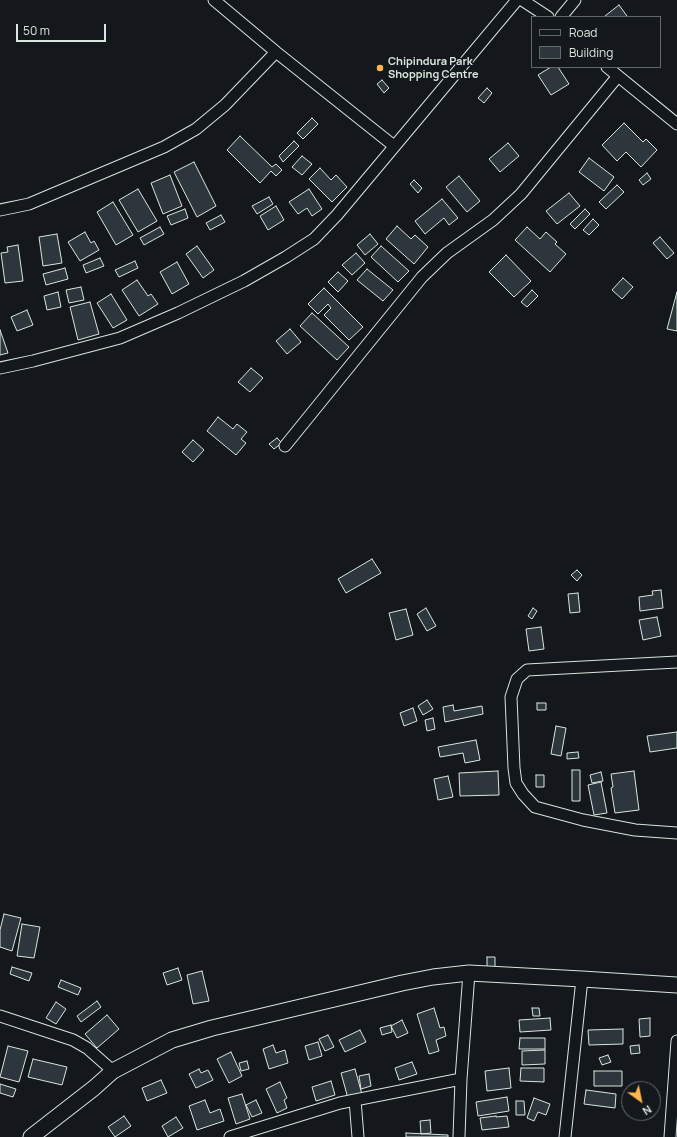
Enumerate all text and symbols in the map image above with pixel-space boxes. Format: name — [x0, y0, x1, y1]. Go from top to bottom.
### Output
scale bar — [18, 16, 108, 42]
legend — [531, 16, 661, 68]
text: 50 m — [23, 22, 50, 39]
text: Road — [569, 24, 597, 41]
text: Building — [569, 44, 613, 61]
place label: Chipindura Park Shopping Centre — [388, 55, 479, 81]
marker: Chipindura Park Shopping Centre — [375, 63, 385, 73]
north arrow — [621, 1081, 661, 1121]
text: N — [640, 1102, 655, 1119]

